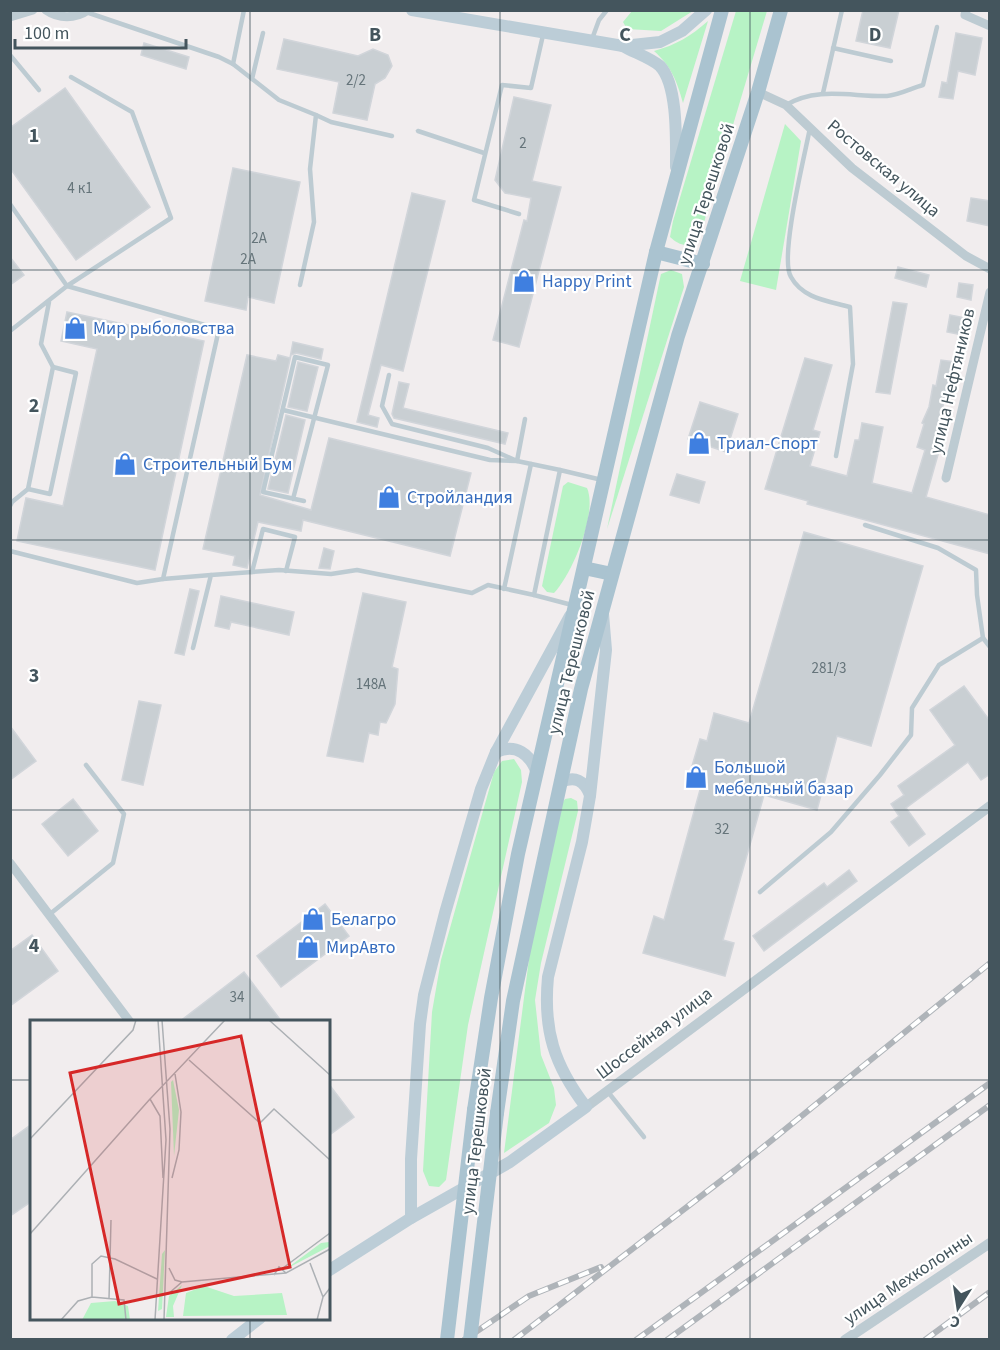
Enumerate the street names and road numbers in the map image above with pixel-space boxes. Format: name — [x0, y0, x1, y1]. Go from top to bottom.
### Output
street label: Ростовская улица — [822, 114, 946, 223]
street label: улица Терешковой — [672, 120, 741, 268]
street label: улица Нефтяников — [924, 306, 981, 457]
street label: улица Терешковой — [541, 587, 602, 737]
street label: Шоссейная улица — [591, 981, 718, 1085]
street label: улица Терешковой — [455, 1066, 498, 1216]
street label: улица Мехколонны — [839, 1226, 978, 1331]

